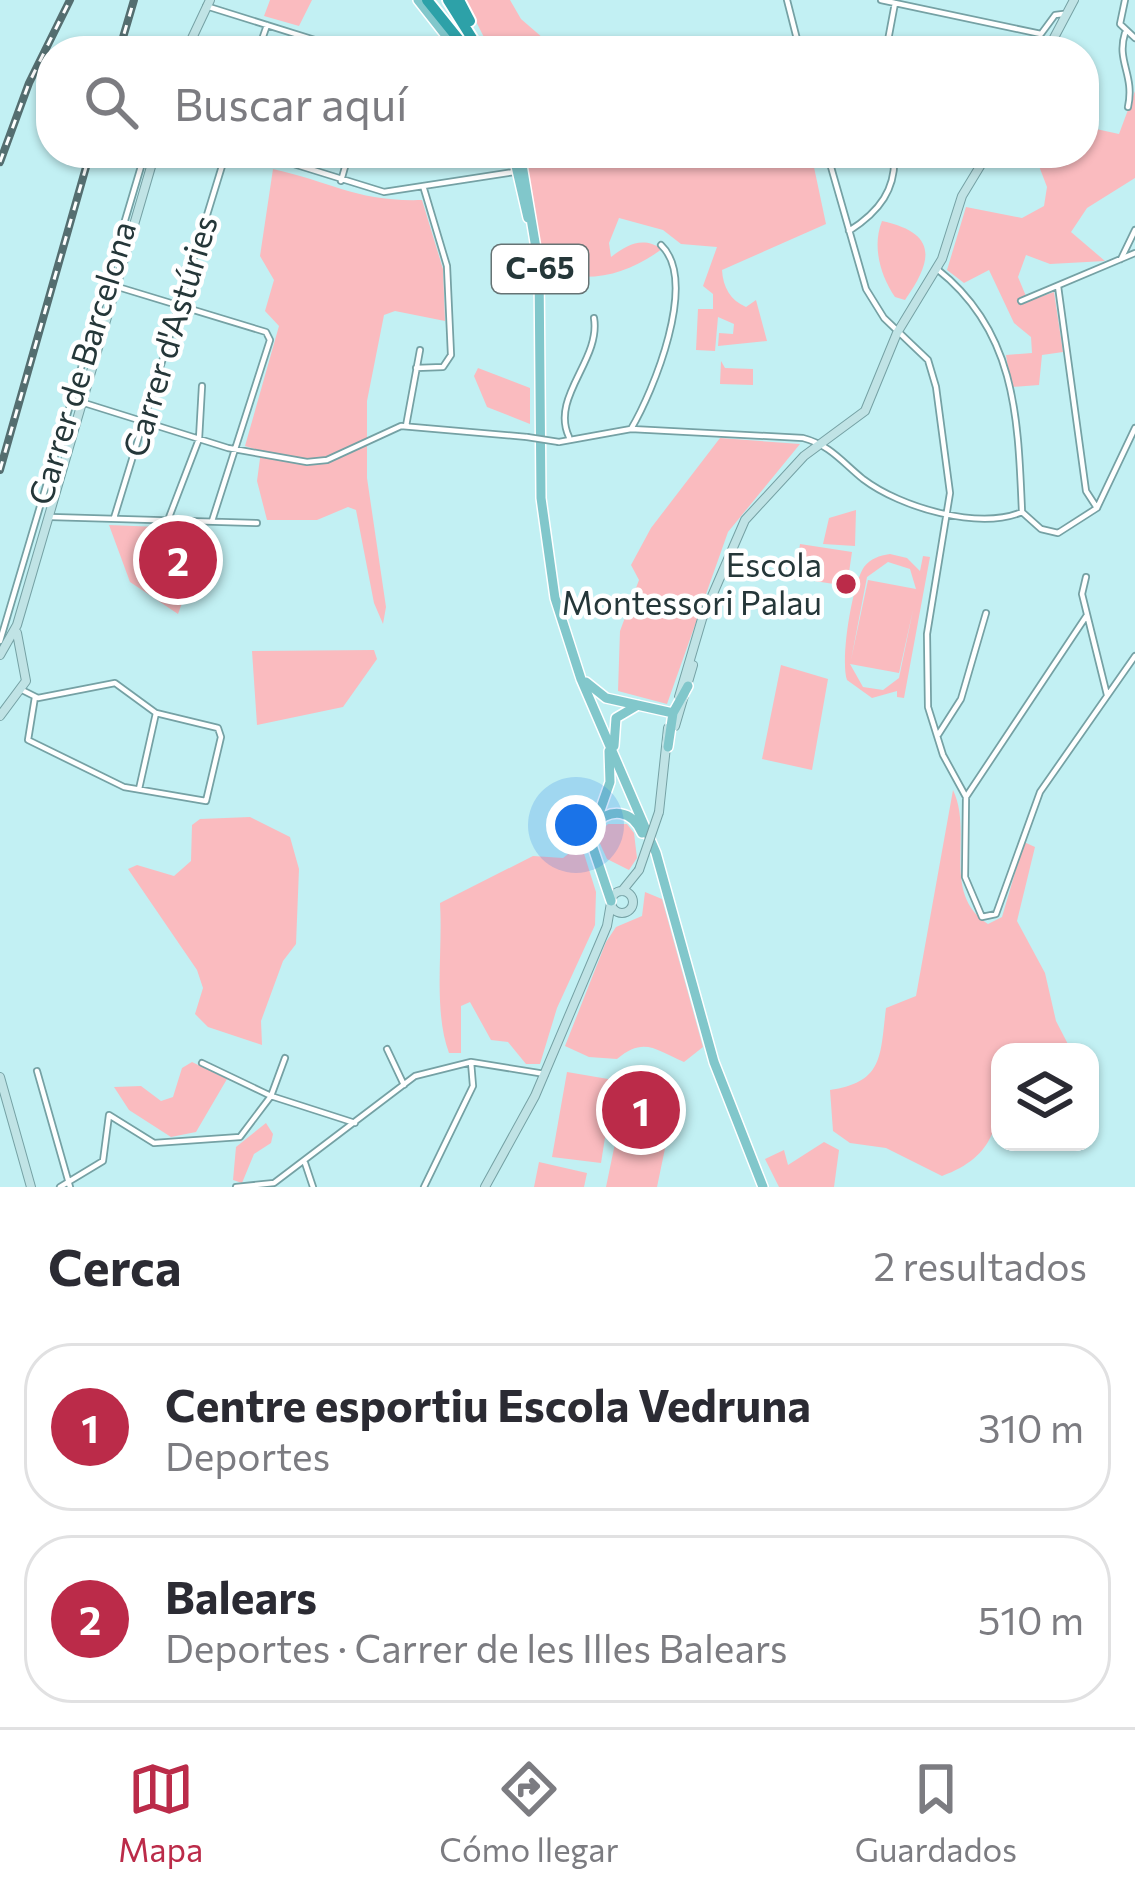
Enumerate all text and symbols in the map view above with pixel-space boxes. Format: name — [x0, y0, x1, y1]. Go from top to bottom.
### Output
search box — [36, 36, 1099, 168]
icon: search — [78, 69, 144, 135]
text: Buscar aquí — [174, 75, 408, 130]
street label: Carrer d'Astúries — [112, 210, 225, 461]
street label: Carrer de Barcelona — [18, 216, 143, 509]
road number: C-65 — [492, 245, 588, 293]
pin: 2 — [139, 515, 217, 605]
place label: Escola Montessori Palau — [561, 543, 822, 622]
marker: Escola Montessori Palau — [833, 571, 859, 597]
your location — [546, 795, 606, 855]
map controls — [991, 1043, 1099, 1151]
button: layers — [991, 1043, 1099, 1151]
pin: 1 — [602, 1065, 680, 1155]
text: Cerca — [48, 1234, 182, 1297]
text: 2 resultados — [873, 1241, 1087, 1289]
text: Centre esportiu Escola Vedruna — [165, 1376, 811, 1431]
text: 1 — [81, 1403, 99, 1451]
text: 310 m — [978, 1403, 1084, 1451]
text: Deportes — [165, 1431, 330, 1479]
text: Balears — [165, 1568, 317, 1623]
text: 2 — [79, 1595, 101, 1643]
text: 510 m — [978, 1595, 1084, 1643]
text: Deportes · Carrer de les Illes Balears — [165, 1623, 788, 1671]
tab: Mapa — [118, 1756, 203, 1869]
tab: Cómo llegar — [439, 1756, 619, 1869]
tab: Guardados — [855, 1756, 1017, 1869]

